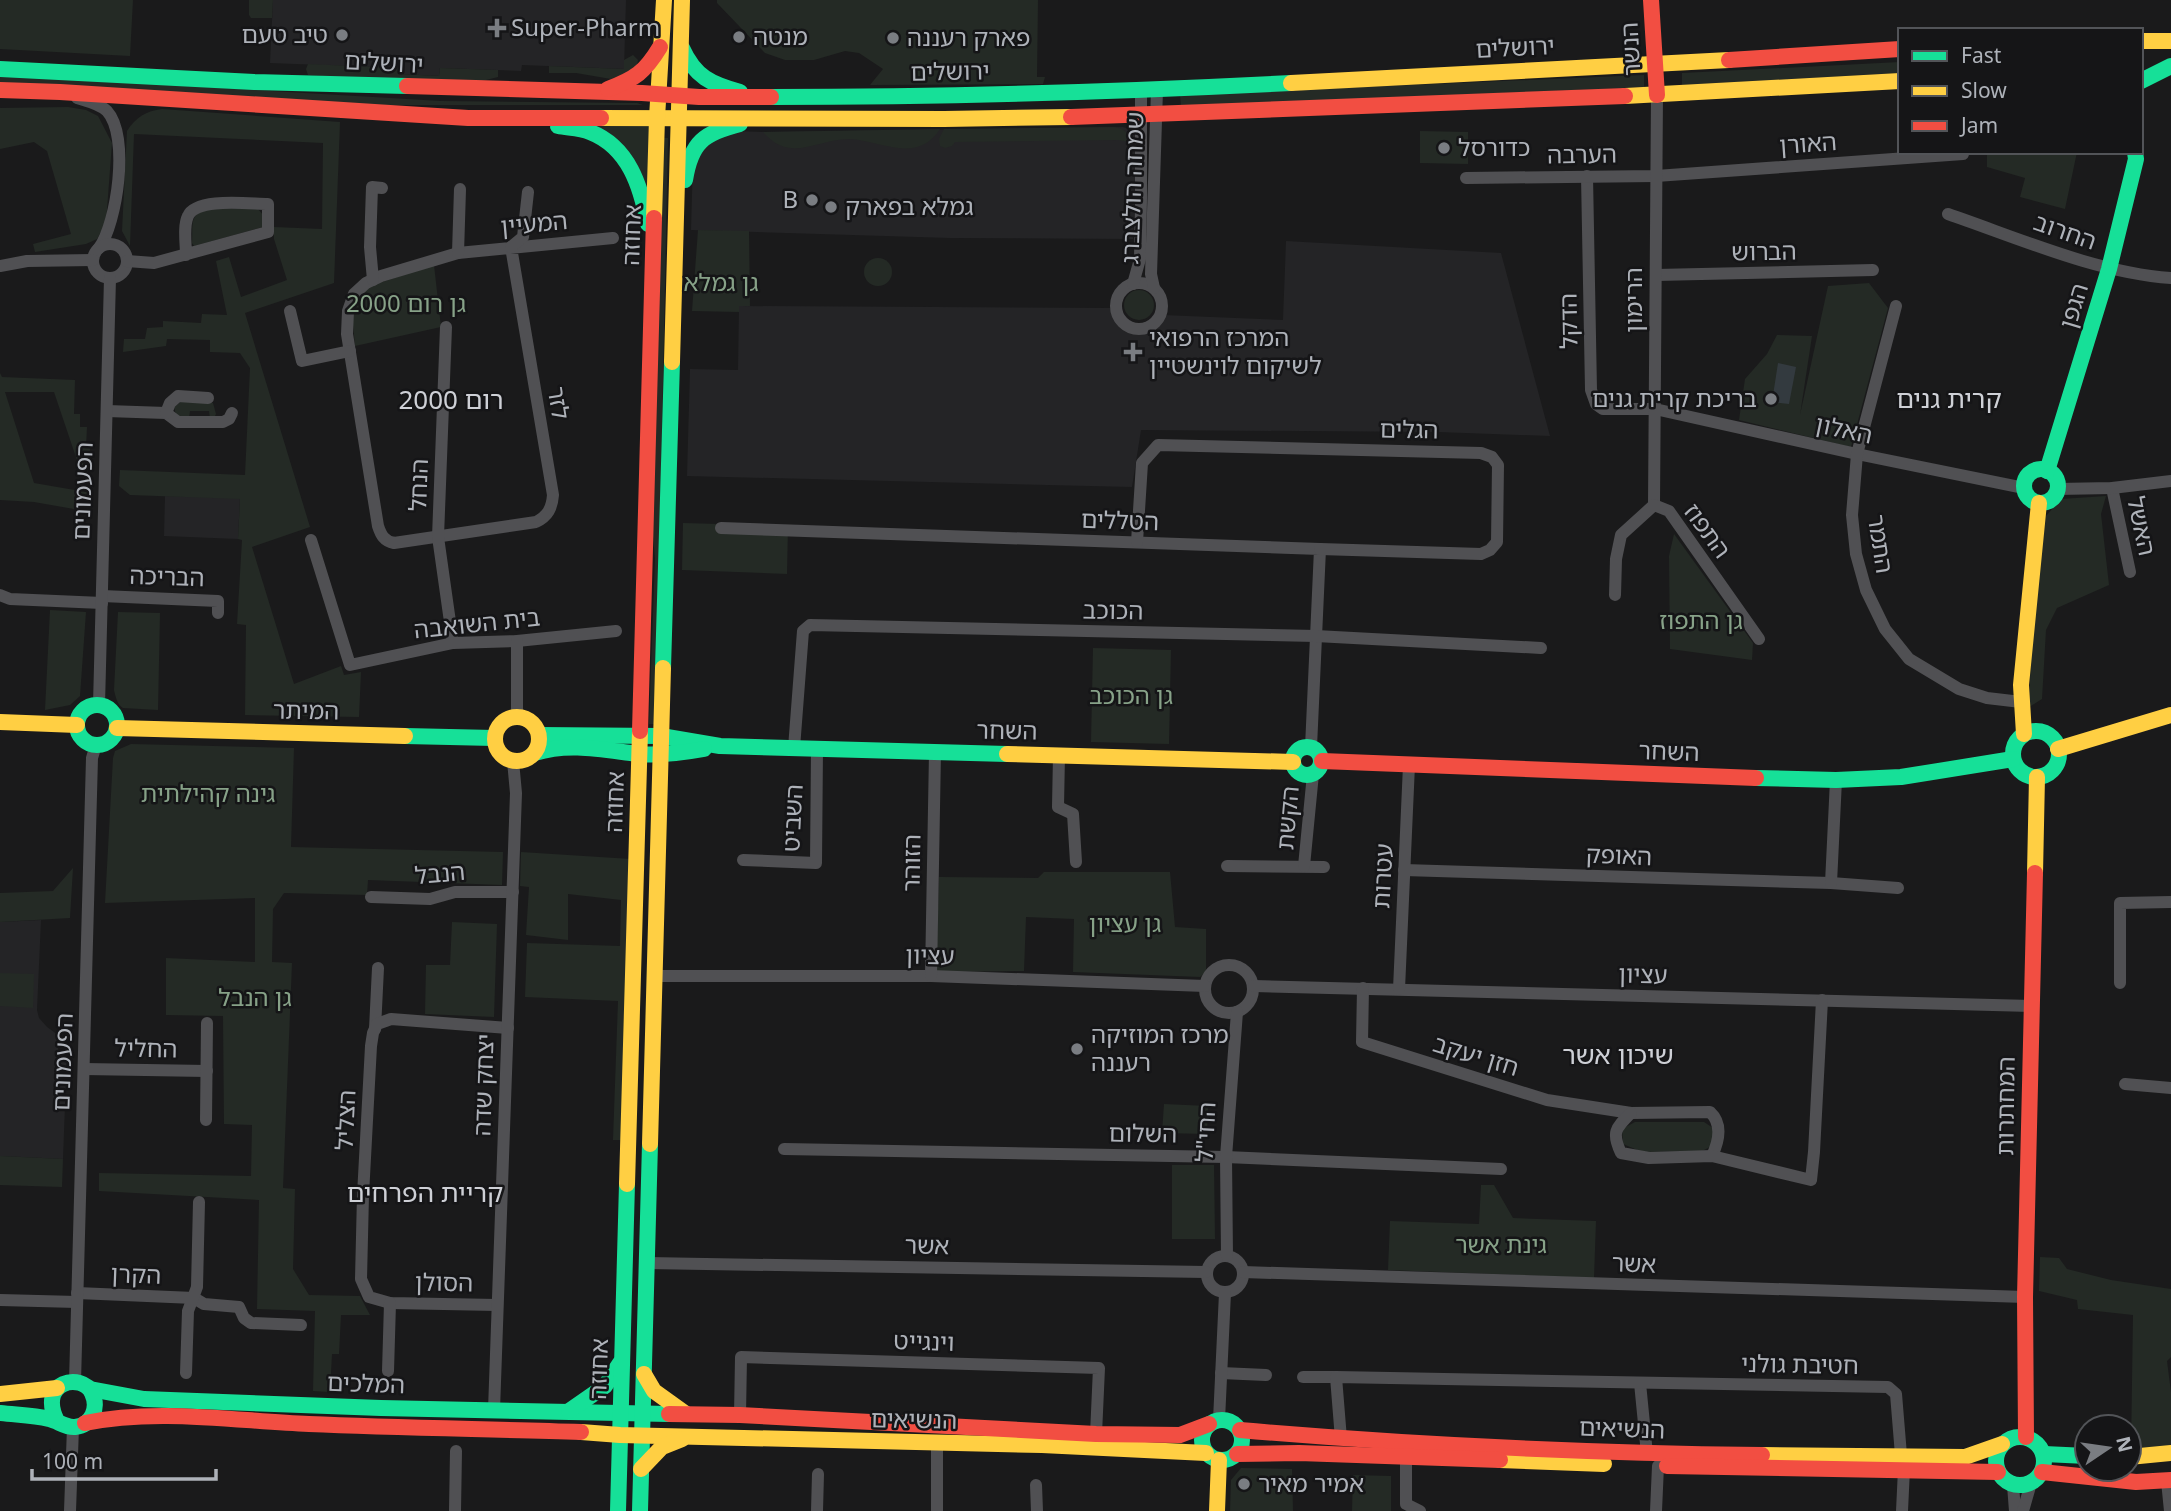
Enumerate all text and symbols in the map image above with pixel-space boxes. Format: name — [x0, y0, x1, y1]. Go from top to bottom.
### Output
place label: Super-Pharm — [511, 10, 660, 43]
place label: טיב טעם — [241, 17, 328, 50]
place label: מנטה — [753, 19, 808, 52]
marker: Super-Pharm — [489, 20, 505, 36]
place label: פארק רעננה — [907, 20, 1030, 53]
street label: הנשר — [1612, 21, 1647, 77]
marker: טיב טעם — [334, 27, 350, 43]
street label: ירושלים — [1475, 28, 1555, 65]
legend — [1898, 28, 2143, 154]
marker: מנטה — [731, 29, 747, 45]
marker: פארק רעננה — [885, 30, 901, 46]
text: Fast — [1961, 41, 2002, 69]
street label: ירושלים — [344, 43, 424, 80]
street label: ירושלים — [910, 53, 990, 88]
text: Slow — [1961, 76, 2007, 104]
street label: שמחה הולצברג — [1112, 111, 1151, 265]
text: Jam — [1959, 111, 1998, 139]
street label: האורן — [1778, 124, 1838, 161]
place label: כדורסל — [1458, 130, 1530, 163]
street label: הערבה — [1547, 136, 1617, 171]
marker: כדורסל — [1436, 140, 1452, 156]
place label: B — [782, 182, 798, 215]
place label: גמלא בפארק — [845, 189, 973, 222]
marker: B — [804, 192, 820, 208]
marker: גמלא בפארק — [823, 199, 839, 215]
street label: המעיין — [499, 203, 569, 242]
street label: אחוזה — [613, 204, 648, 266]
street label: החרוב — [2030, 205, 2101, 257]
street label: הברוש — [1731, 233, 1797, 268]
park label: גן גמלא — [683, 265, 759, 298]
street label: הרימון — [1616, 267, 1649, 333]
street label: הגפן — [2050, 279, 2095, 332]
park label: גן רום 2000 — [346, 286, 466, 319]
street label: הדקל — [1551, 293, 1584, 349]
place label: המרכז הרפואי לשיקום לוינשטיין — [1149, 320, 1322, 381]
marker: המרכז הרפואי לשיקום לוינשטיין — [1123, 342, 1143, 362]
district label: קרית גנים — [1896, 380, 2002, 416]
district label: רום 2000 — [398, 381, 504, 417]
place label: בריכת קרית גנים — [1592, 381, 1757, 414]
street label: לזר — [541, 384, 578, 422]
marker: בריכת קרית גנים — [1763, 391, 1779, 407]
street label: האלון — [1813, 406, 1876, 451]
street label: הגלים — [1379, 411, 1439, 446]
street label: הפעמונים — [63, 441, 100, 541]
street label: הנחל — [400, 458, 435, 512]
street label: האשל — [2120, 493, 2165, 558]
street label: התפוז — [1677, 496, 1739, 564]
street label: הטללים — [1080, 502, 1160, 537]
street label: התמר — [1861, 512, 1902, 576]
street label: הבריכה — [129, 558, 205, 593]
street label: הכוכב — [1082, 592, 1144, 627]
street label: בית השואבה — [412, 599, 542, 646]
park label: גן התפוז — [1659, 603, 1743, 636]
park label: גן הכוכב — [1089, 678, 1173, 711]
street label: המיתר — [273, 692, 340, 727]
street label: השחר — [976, 712, 1038, 747]
street label: השחר — [1638, 733, 1700, 768]
street label: אחוזה — [596, 771, 631, 833]
park label: גינה קהילתית — [141, 776, 275, 809]
street label: השביט — [773, 783, 810, 853]
street label: הקשת — [1267, 785, 1306, 851]
street label: הזוהר — [893, 834, 928, 892]
street label: האופק — [1585, 837, 1653, 872]
street label: עטרות — [1363, 843, 1400, 909]
street label: הנבל — [413, 854, 466, 891]
park label: גן עציון — [1089, 906, 1161, 939]
street label: עציון — [905, 938, 955, 971]
street label: עציון — [1618, 957, 1668, 990]
park label: גן הנבל — [218, 980, 292, 1013]
street label: הפעמונים — [43, 1012, 80, 1112]
place label: מרכז המוזיקה רעננה — [1091, 1017, 1229, 1078]
street label: חזן יעקב — [1430, 1026, 1523, 1083]
street label: החליל — [114, 1030, 178, 1065]
street label: יצחק שדה — [464, 1033, 501, 1137]
district label: שיכון אשר — [1562, 1036, 1674, 1072]
marker: מרכז המוזיקה רעננה — [1069, 1041, 1085, 1057]
street label: המחתרות — [1987, 1056, 2022, 1156]
street label: הצליל — [326, 1089, 363, 1151]
street label: החי"ל — [1186, 1101, 1223, 1163]
street label: השלום — [1108, 1115, 1178, 1150]
district label: קריית הפרחים — [347, 1174, 503, 1210]
park label: גינת אשר — [1455, 1227, 1547, 1260]
street label: אשר — [904, 1228, 950, 1261]
street label: אשר — [1611, 1245, 1657, 1280]
street label: הקרן — [110, 1256, 162, 1291]
street label: הסולן — [415, 1264, 473, 1299]
street label: וינגייט — [893, 1323, 955, 1358]
street label: אחוזה — [580, 1338, 615, 1400]
street label: חטיבת גולני — [1741, 1346, 1859, 1381]
street label: המלכים — [327, 1365, 406, 1400]
street label: הנשיאים — [871, 1401, 957, 1436]
street label: הנשיאים — [1578, 1410, 1666, 1445]
north arrow — [2073, 1413, 2143, 1483]
text: N — [2110, 1434, 2139, 1455]
scale bar — [32, 1438, 215, 1482]
text: 100 m — [42, 1447, 103, 1475]
place label: אמיר מאיר — [1258, 1466, 1364, 1499]
marker: אמיר מאיר — [1236, 1476, 1252, 1492]

